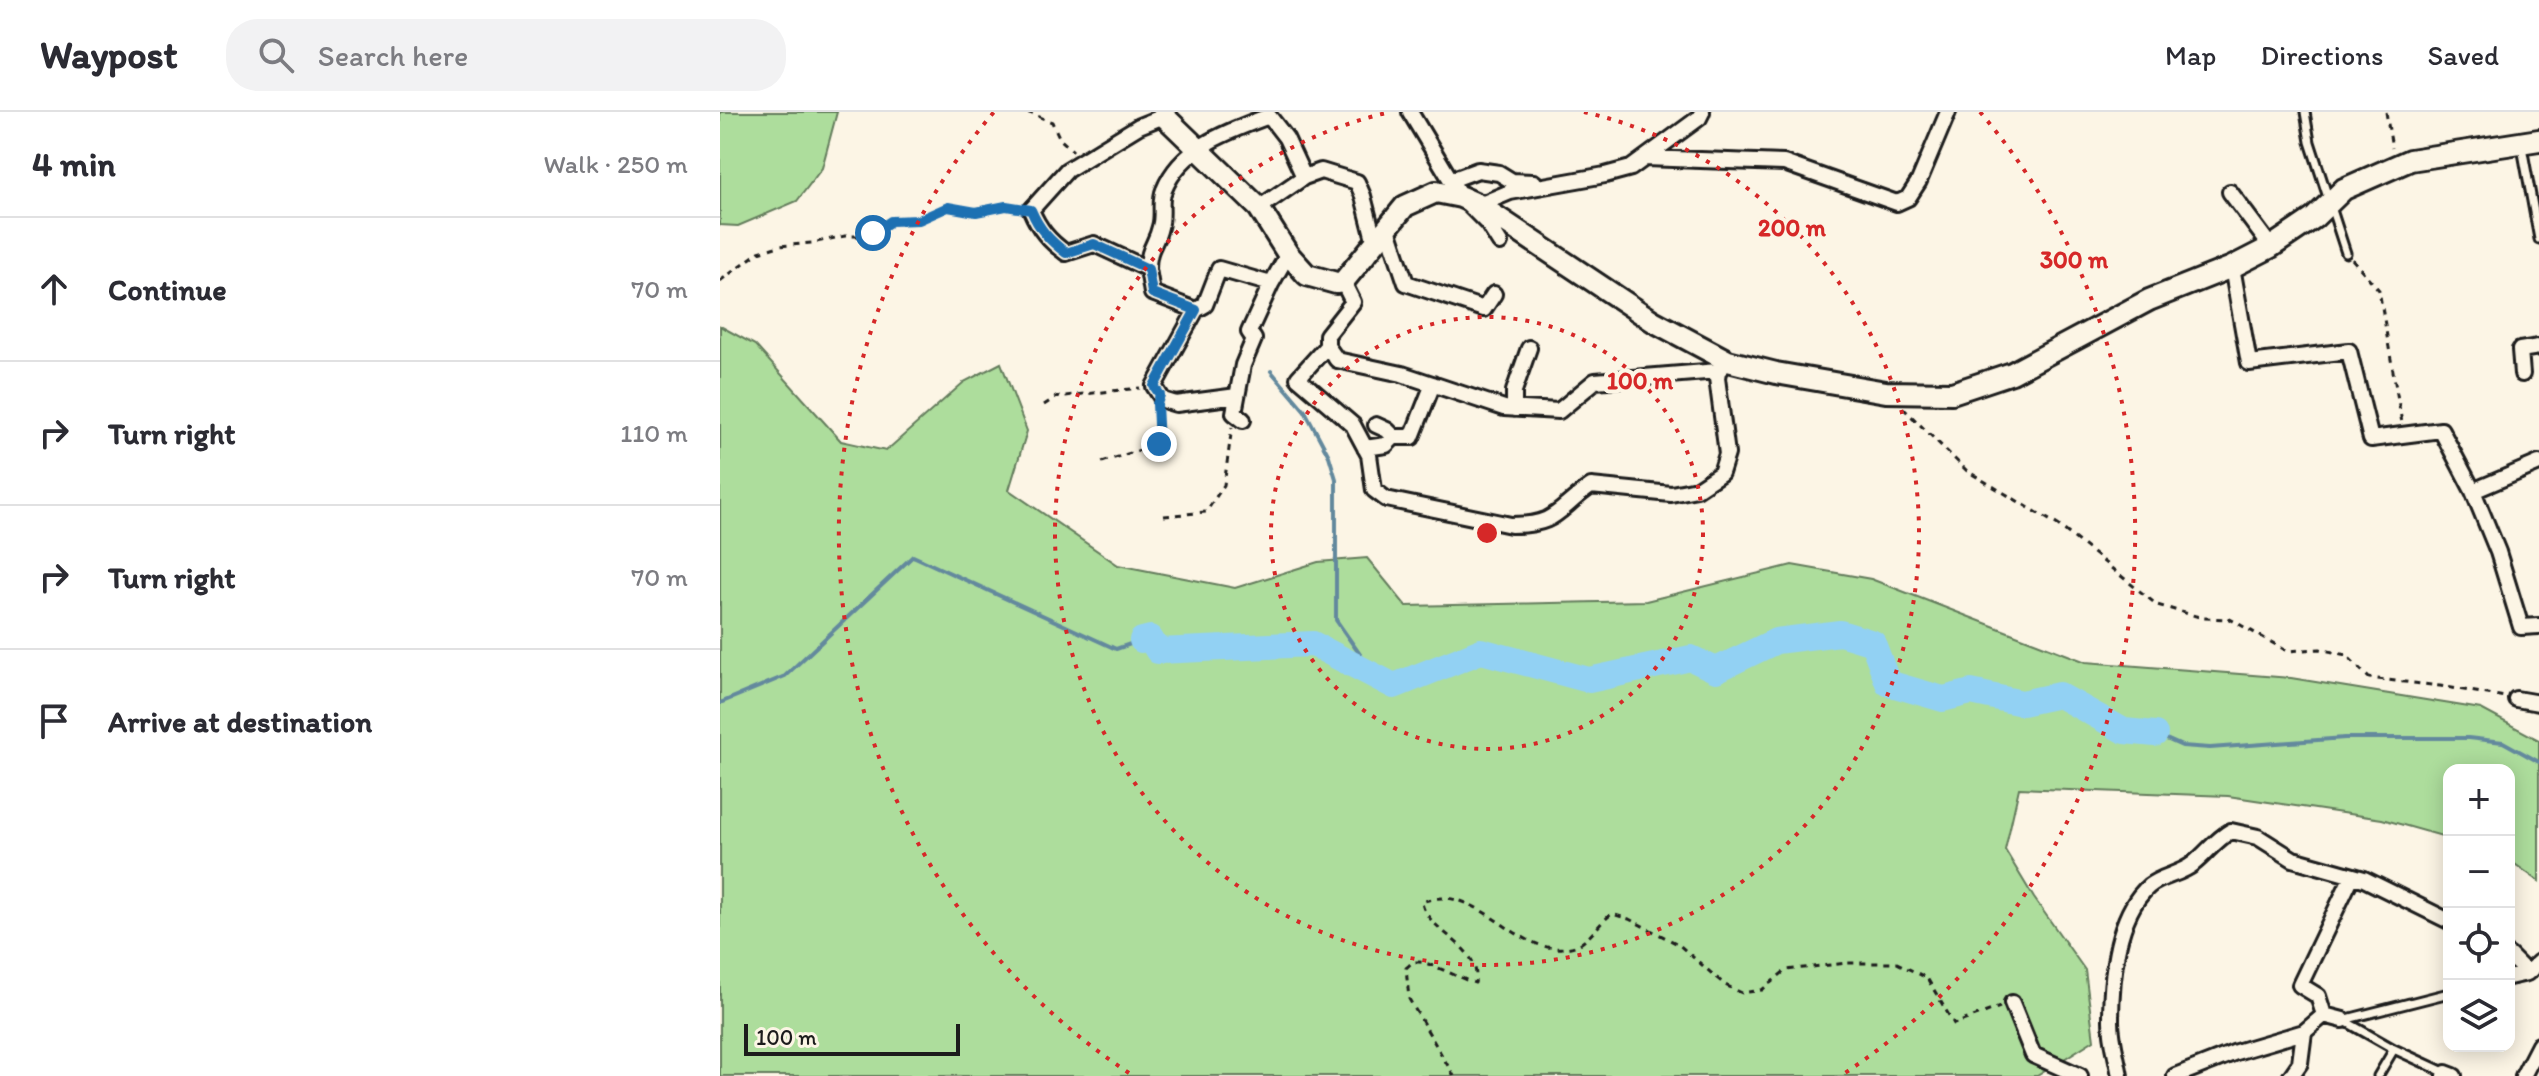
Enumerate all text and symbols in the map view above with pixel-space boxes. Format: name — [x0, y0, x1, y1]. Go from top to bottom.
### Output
search box — [226, 19, 786, 91]
text: Waypost — [40, 32, 178, 78]
icon: search — [254, 33, 298, 77]
text: Search here — [318, 37, 468, 74]
text: Map — [2165, 38, 2216, 72]
text: Directions — [2260, 38, 2384, 72]
text: Saved — [2428, 38, 2499, 72]
text: 4 min — [32, 144, 116, 185]
text: Walk · 250 m — [544, 148, 688, 180]
text: 200 m — [1758, 213, 1827, 242]
route start — [855, 215, 891, 251]
text: 300 m — [2040, 245, 2109, 274]
icon: ahead — [32, 267, 76, 311]
text: Continue — [108, 271, 227, 308]
text: 70 m — [631, 273, 688, 305]
text: 100 m — [1607, 366, 1674, 395]
icon: right — [32, 411, 76, 455]
text: Turn right — [108, 415, 236, 452]
text: 110 m — [620, 417, 688, 449]
route end — [1141, 426, 1177, 462]
centre of rings — [1473, 519, 1501, 547]
icon: right — [32, 555, 76, 599]
text: Turn right — [108, 559, 236, 596]
text: 70 m — [631, 561, 688, 593]
icon: arrive — [32, 699, 76, 743]
text: Arrive at destination — [108, 703, 372, 740]
map controls — [2443, 764, 2515, 1052]
button: + — [2443, 764, 2515, 836]
button: − — [2443, 836, 2515, 908]
button: locate — [2443, 908, 2515, 980]
button: layers — [2443, 980, 2515, 1052]
scale bar — [744, 1020, 960, 1056]
text: 100 m — [756, 1024, 817, 1051]

